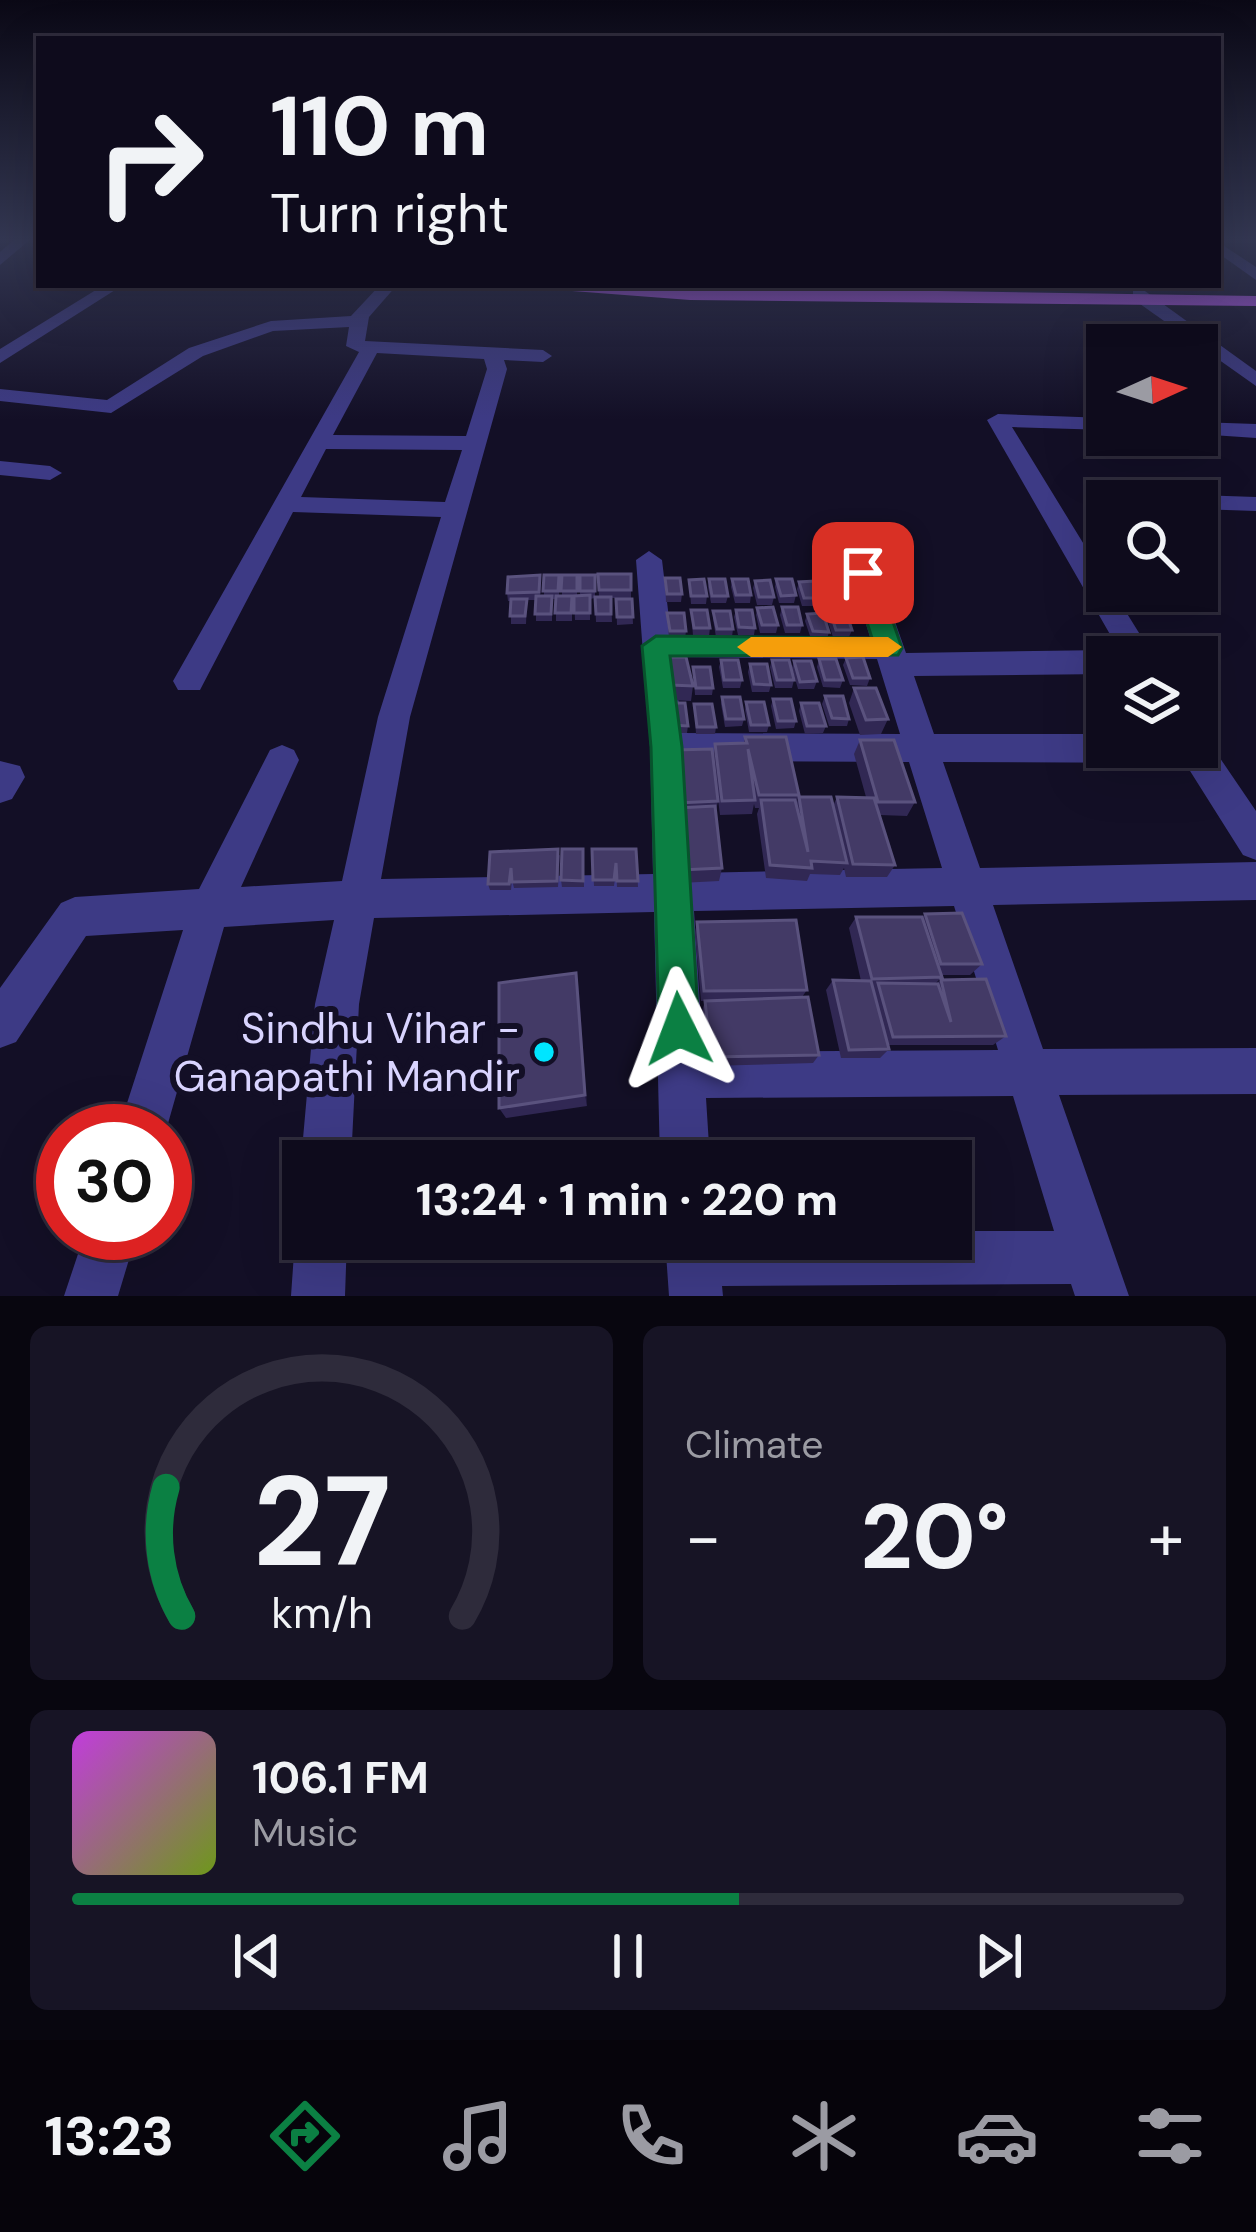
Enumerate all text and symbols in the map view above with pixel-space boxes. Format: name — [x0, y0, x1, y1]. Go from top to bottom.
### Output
text: 110 m — [270, 72, 489, 181]
icon: right — [72, 84, 228, 240]
text: Turn right — [270, 178, 509, 249]
north arrow — [1086, 324, 1218, 456]
map controls — [1086, 324, 1218, 768]
button: search — [1086, 480, 1218, 612]
pin — [812, 522, 914, 624]
icon: arrive — [830, 540, 896, 606]
button: layers — [1086, 636, 1218, 768]
position arrow — [616, 966, 742, 1092]
place label: Sindhu Vihar - Ganapathi Mandir — [174, 1001, 520, 1104]
marker: Sindhu Vihar - Ganapathi Mandir — [531, 1039, 557, 1065]
speed limit sign: 30 — [36, 1104, 192, 1260]
text: 13:24 · 1 min · 220 m — [416, 1170, 838, 1229]
text: Climate — [685, 1419, 823, 1470]
text: 27 — [252, 1441, 391, 1604]
text: 20° — [860, 1479, 1009, 1596]
text: − — [685, 1495, 721, 1580]
text: + — [1148, 1495, 1184, 1580]
text: km/h — [271, 1585, 372, 1641]
text: 106.1 FM — [252, 1748, 429, 1807]
text: Music — [252, 1807, 358, 1858]
icon: previous — [224, 1923, 290, 1989]
icon: pause — [595, 1923, 661, 1989]
icon: next — [966, 1923, 1032, 1989]
icon: directions — [263, 2094, 347, 2178]
icon: music — [436, 2094, 520, 2178]
icon: phone — [609, 2094, 693, 2178]
icon: climate — [782, 2094, 866, 2178]
icon: car — [955, 2094, 1039, 2178]
icon: filters — [1128, 2094, 1212, 2178]
text: 13:23 — [44, 2101, 174, 2172]

